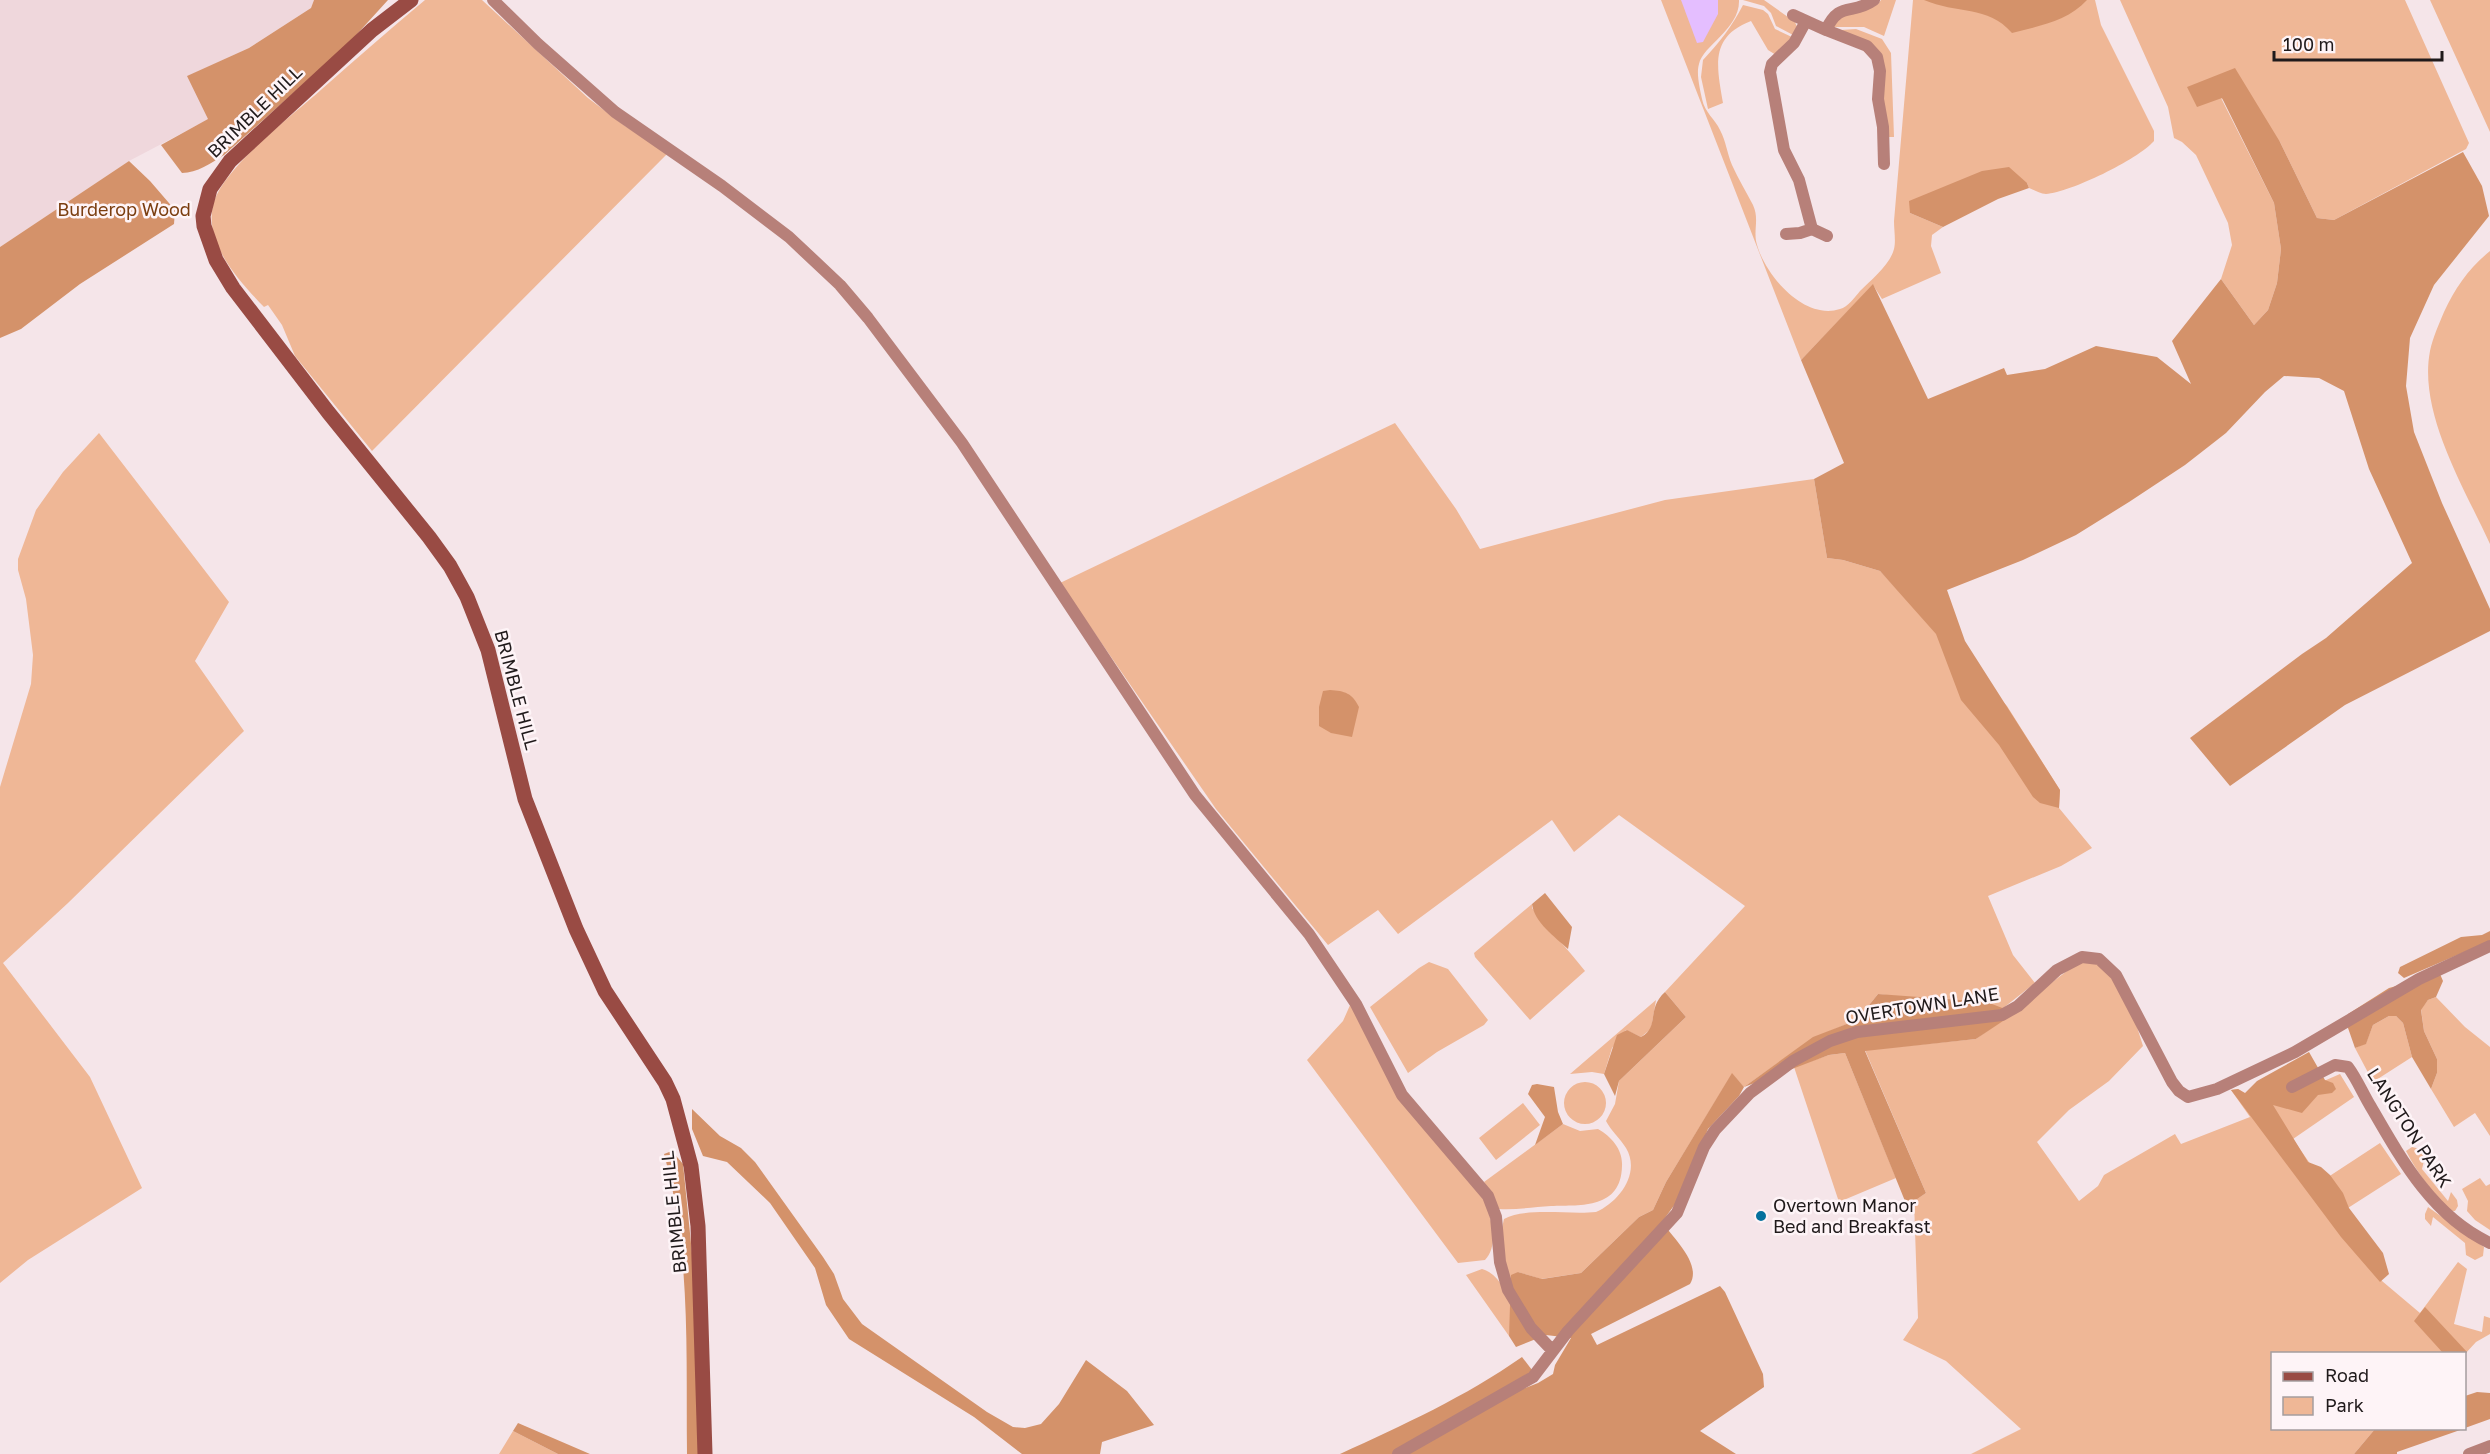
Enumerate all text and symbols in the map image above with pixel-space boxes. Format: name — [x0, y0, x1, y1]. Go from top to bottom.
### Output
scale bar — [2274, 24, 2442, 62]
text: 100 m — [2283, 33, 2334, 55]
street label: BRIMBLE HILL — [202, 61, 306, 162]
park label: Burderop Wood — [57, 198, 191, 220]
street label: BRIMBLE HILL — [490, 627, 544, 752]
street label: OVERTOWN LANE — [1844, 982, 2000, 1028]
street label: LANGTON PARK — [2363, 1063, 2457, 1191]
street label: BRIMBLE HILL — [656, 1150, 690, 1274]
place label: Overtown Manor Bed and Breakfast — [1773, 1194, 1931, 1237]
marker: Overtown Manor Bed and Breakfast — [1754, 1209, 1768, 1223]
legend — [2271, 1352, 2466, 1430]
text: Road — [2325, 1364, 2369, 1386]
text: Park — [2325, 1394, 2364, 1416]

